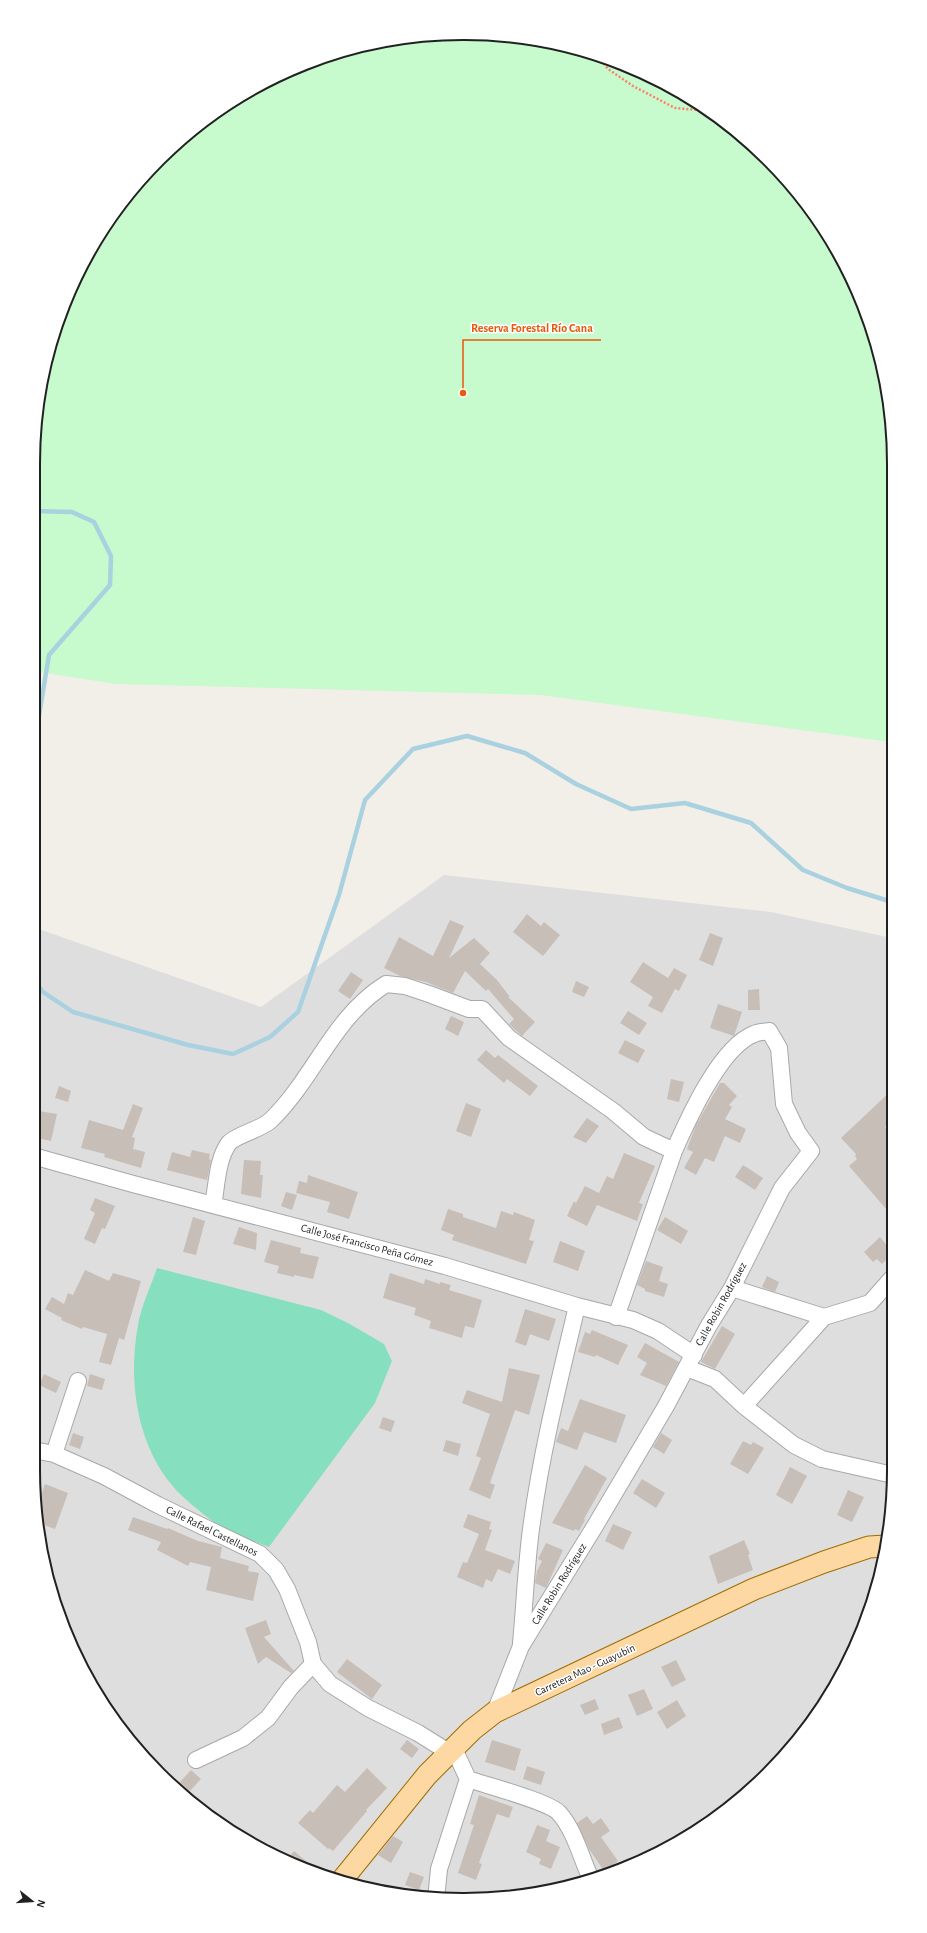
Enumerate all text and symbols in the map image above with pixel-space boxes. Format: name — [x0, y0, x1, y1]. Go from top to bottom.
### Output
callout: Reserva Forestal Río Cana — [463, 316, 601, 340]
text: Reserva Forestal Río Cana — [471, 322, 593, 334]
street label: Calle José Francisco Peña Gómez — [300, 1222, 435, 1268]
street label: Calle Robin Rodríguez — [693, 1260, 749, 1348]
street label: Calle Rafael Castellanos — [164, 1504, 260, 1558]
street label: Calle Robin Rodríguez — [530, 1541, 589, 1627]
street label: Carretera Mao - Guayubín — [533, 1642, 637, 1698]
north arrow — [12, 1881, 52, 1921]
text: N — [35, 1899, 47, 1909]

